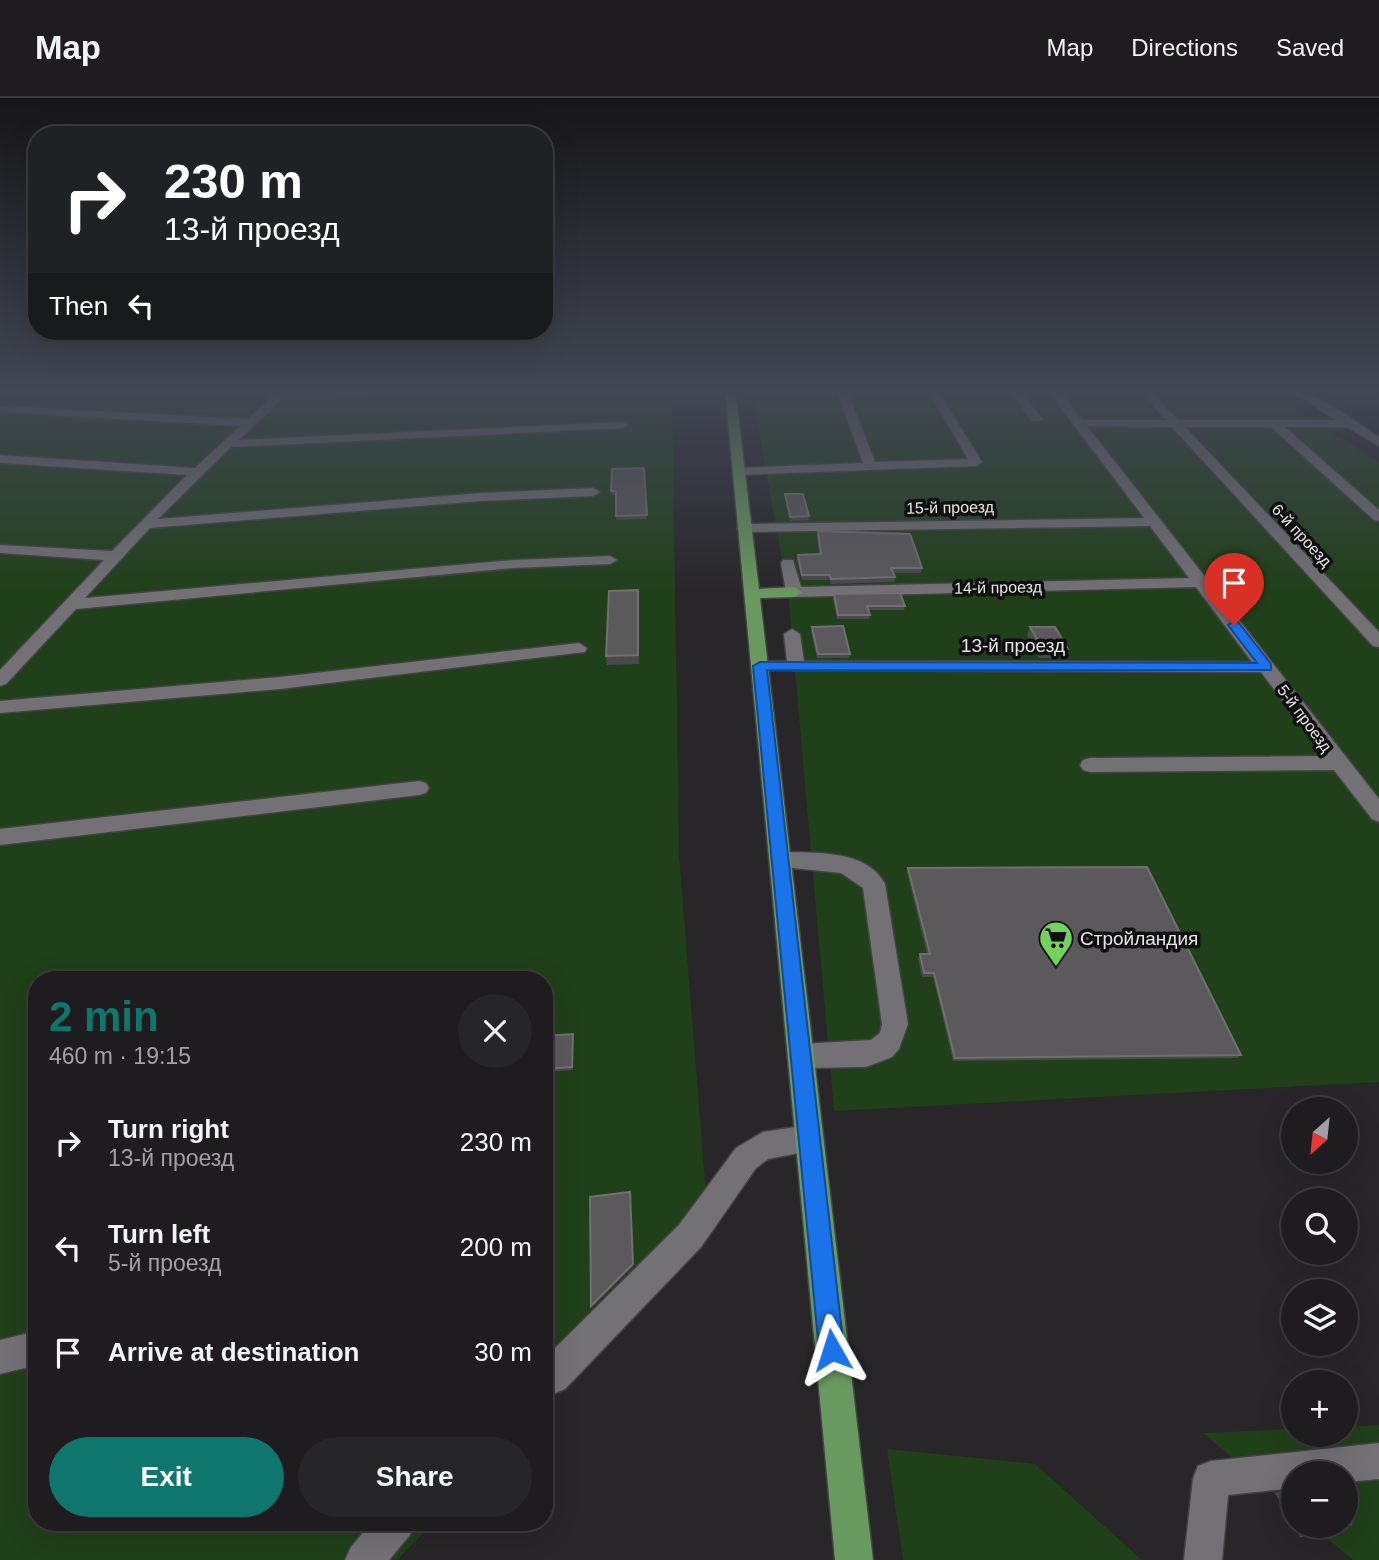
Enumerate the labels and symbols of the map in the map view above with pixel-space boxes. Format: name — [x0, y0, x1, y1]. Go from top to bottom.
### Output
street label: 15-й проезд — [906, 498, 995, 517]
street label: 6-й проезд — [1269, 501, 1335, 570]
pin — [1204, 553, 1264, 625]
street label: 14-й проезд — [954, 578, 1043, 597]
street label: 13-й проезд — [961, 635, 1065, 656]
street label: 5-й проезд — [1274, 682, 1336, 755]
supermarket icon: Стройландия — [1037, 919, 1075, 968]
place label: Стройландия — [1080, 928, 1198, 949]
north arrow — [1281, 1097, 1358, 1174]
position arrow — [795, 1313, 869, 1387]

